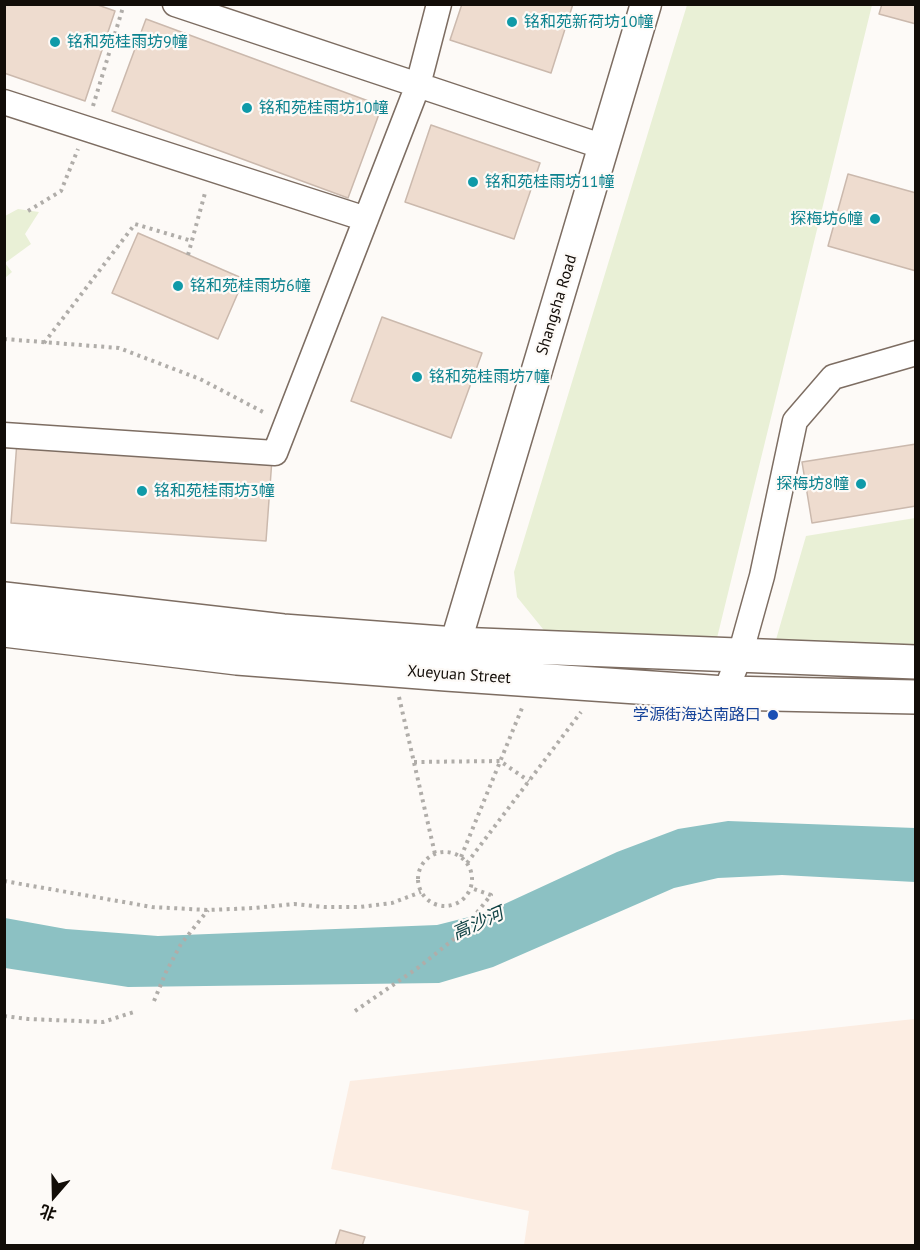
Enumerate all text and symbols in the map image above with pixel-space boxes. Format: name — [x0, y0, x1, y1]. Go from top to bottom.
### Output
place label: 铭和苑新荷坊10幢 — [524, 12, 653, 32]
marker: 铭和苑新荷坊10幢 — [505, 15, 519, 29]
place label: 铭和苑桂雨坊9幢 — [67, 32, 188, 52]
marker: 铭和苑桂雨坊9幢 — [48, 35, 62, 49]
place label: 铭和苑桂雨坊10幢 — [259, 98, 388, 118]
marker: 铭和苑桂雨坊10幢 — [240, 101, 254, 115]
place label: 铭和苑桂雨坊11幢 — [485, 172, 614, 192]
marker: 铭和苑桂雨坊11幢 — [466, 175, 480, 189]
place label: 探梅坊6幢 — [790, 209, 863, 229]
marker: 探梅坊6幢 — [868, 212, 882, 226]
street label: Shangsha Road — [533, 252, 581, 358]
place label: 铭和苑桂雨坊6幢 — [190, 276, 311, 296]
marker: 铭和苑桂雨坊6幢 — [171, 279, 185, 293]
place label: 铭和苑桂雨坊7幢 — [429, 367, 550, 387]
marker: 铭和苑桂雨坊7幢 — [410, 370, 424, 384]
place label: 探梅坊8幢 — [776, 474, 849, 494]
marker: 探梅坊8幢 — [854, 477, 868, 491]
place label: 铭和苑桂雨坊3幢 — [154, 481, 275, 501]
marker: 铭和苑桂雨坊3幢 — [135, 484, 149, 498]
street label: Xueyuan Street — [407, 662, 511, 688]
place label: 学源街海达南路口 — [633, 705, 761, 725]
marker: 学源街海达南路口 — [766, 708, 780, 722]
water label: 高沙河 — [449, 903, 507, 945]
north arrow — [24, 1166, 84, 1226]
text: 北 — [37, 1201, 59, 1225]

